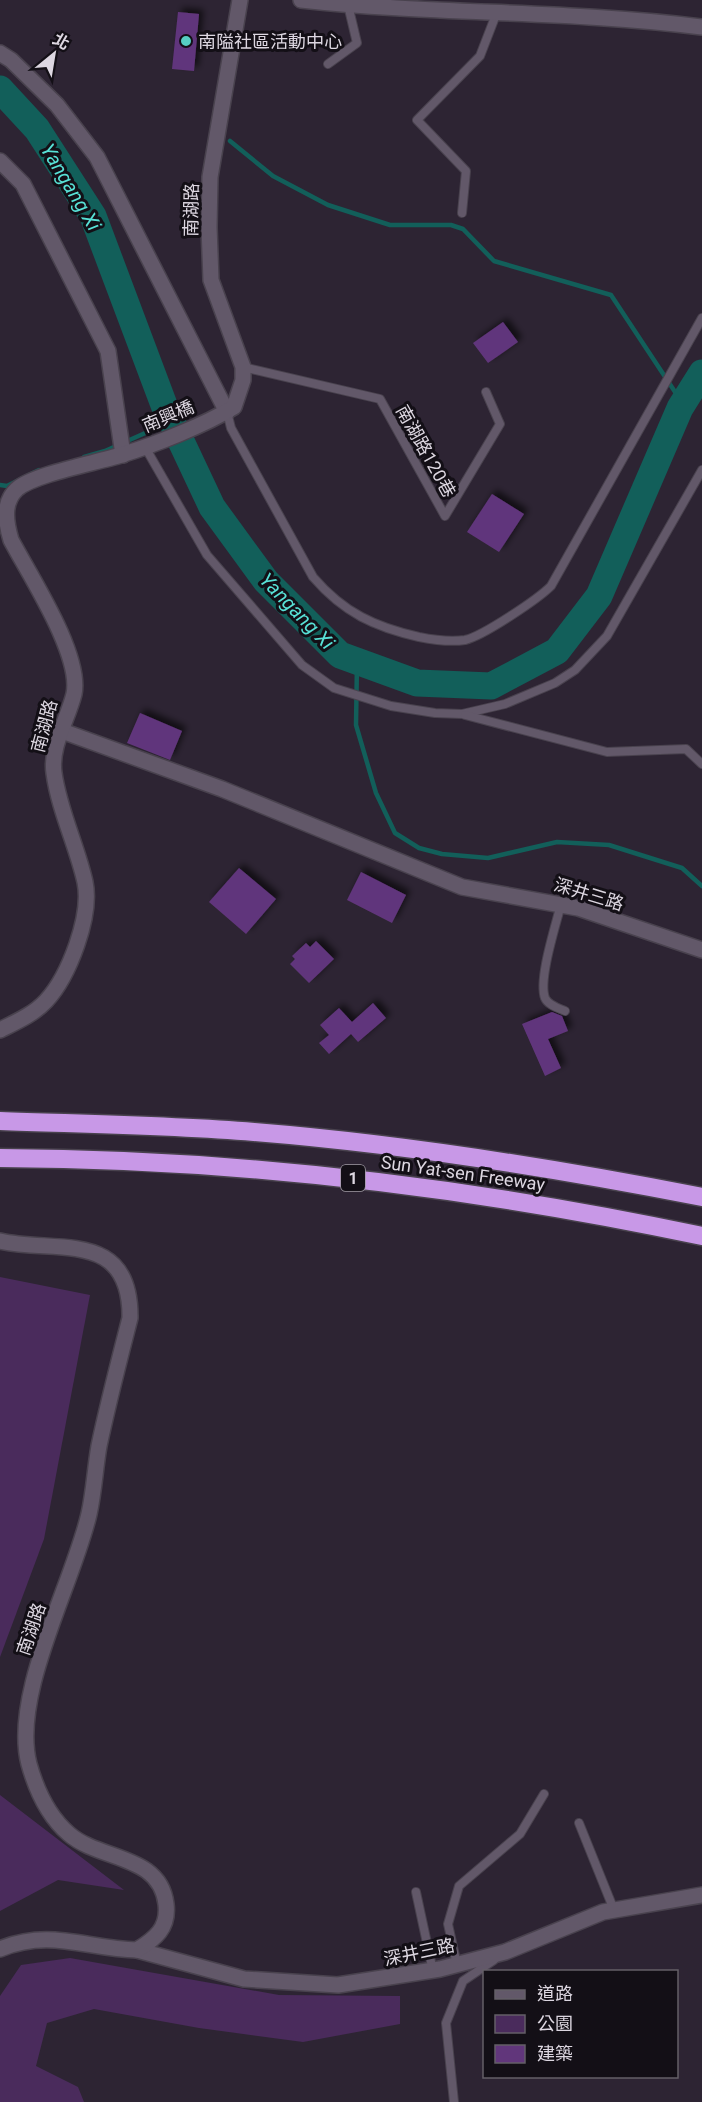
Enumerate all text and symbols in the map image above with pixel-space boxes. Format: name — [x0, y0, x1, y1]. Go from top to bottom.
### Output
north arrow — [24, 24, 84, 84]
text: 北 — [50, 29, 73, 54]
place label: 南隘社區活動中心 — [198, 31, 342, 52]
marker: 南隘社區活動中心 — [179, 34, 193, 48]
water label: Yangang Xi — [36, 139, 106, 235]
street label: 南湖路 — [180, 183, 202, 237]
street label: 南興橋 — [139, 396, 197, 436]
street label: 南湖路120巷 — [392, 401, 460, 501]
water label: Yangang Xi — [255, 568, 340, 654]
street label: 南湖路 — [27, 697, 61, 755]
street label: 深井三路 — [552, 873, 626, 915]
street label: Sun Yat-sen Freeway — [380, 1151, 547, 1195]
road number: 1 — [341, 1165, 365, 1191]
street label: 南湖路 — [12, 1600, 50, 1658]
street label: 深井三路 — [382, 1934, 456, 1970]
legend — [483, 1970, 678, 2078]
text: 道路 — [537, 1983, 573, 2004]
text: 公園 — [537, 2013, 573, 2034]
text: 建築 — [537, 2043, 573, 2064]

